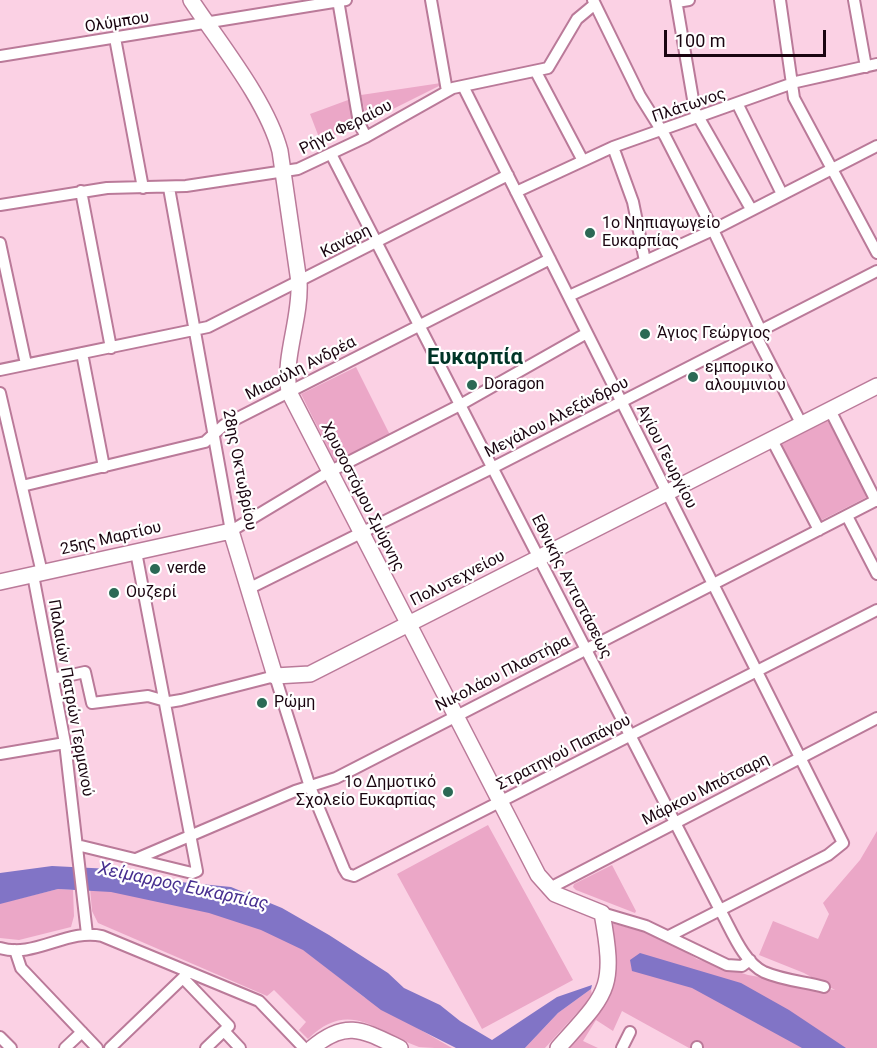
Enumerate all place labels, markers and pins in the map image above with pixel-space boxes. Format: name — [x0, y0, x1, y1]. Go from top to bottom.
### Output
place label: 1ο Νηπιαγωγείο Ευκαρπίας — [602, 214, 720, 252]
marker: 1ο Νηπιαγωγείο Ευκαρπίας — [583, 226, 597, 240]
place label: Άγιος Γεώργιος — [657, 324, 771, 344]
marker: Άγιος Γεώργιος — [638, 327, 652, 341]
place label: εμπορικο αλουμινιου — [705, 358, 786, 396]
marker: εμπορικο αλουμινιου — [686, 370, 700, 384]
place label: Doragon — [484, 375, 544, 395]
marker: Doragon — [465, 378, 479, 392]
place label: verde — [167, 559, 206, 579]
marker: verde — [148, 562, 162, 576]
place label: Ουζερί — [126, 583, 177, 603]
marker: Ουζερί — [107, 586, 121, 600]
place label: Ρώμη — [274, 693, 315, 713]
marker: Ρώμη — [255, 696, 269, 710]
place label: 1ο Δημοτικό Σχολείο Ευκαρπίας — [296, 773, 436, 811]
marker: 1ο Δημοτικό Σχολείο Ευκαρπίας — [441, 785, 455, 799]

